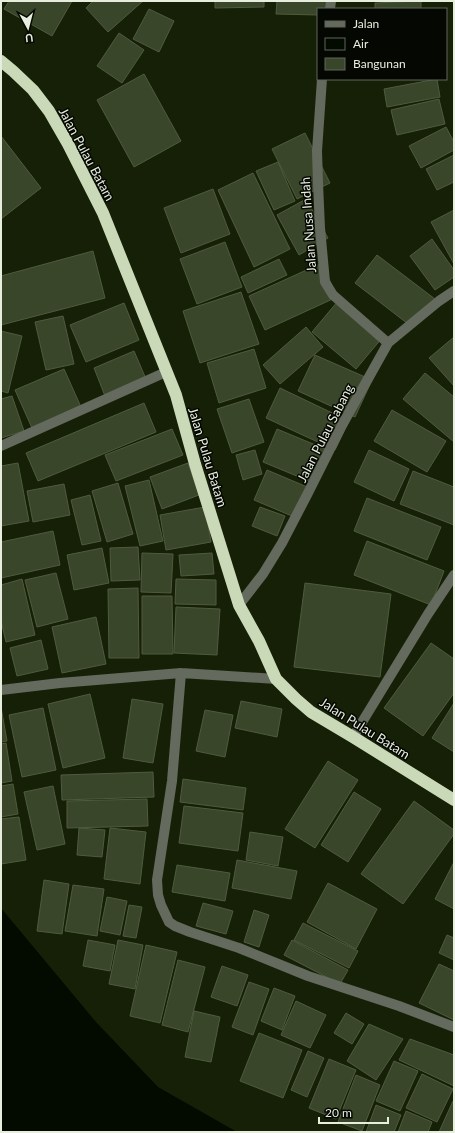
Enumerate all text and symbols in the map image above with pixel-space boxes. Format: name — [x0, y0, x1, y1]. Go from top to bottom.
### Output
north arrow — [8, 8, 48, 48]
legend — [317, 8, 447, 80]
text: Jalan — [353, 16, 379, 31]
text: U — [24, 31, 34, 45]
text: Air — [353, 36, 369, 51]
text: Bangunan — [353, 56, 406, 71]
street label: Jalan Pulau Batam — [56, 105, 118, 203]
street label: Jalan Nusa Indah — [297, 177, 319, 273]
street label: Jalan Pulau Sabang — [293, 381, 357, 485]
street label: Jalan Pulau Batam — [185, 405, 231, 509]
street label: Jalan Pulau Batam — [317, 694, 413, 762]
scale bar — [319, 1099, 388, 1125]
text: 20 m — [325, 1105, 352, 1120]

